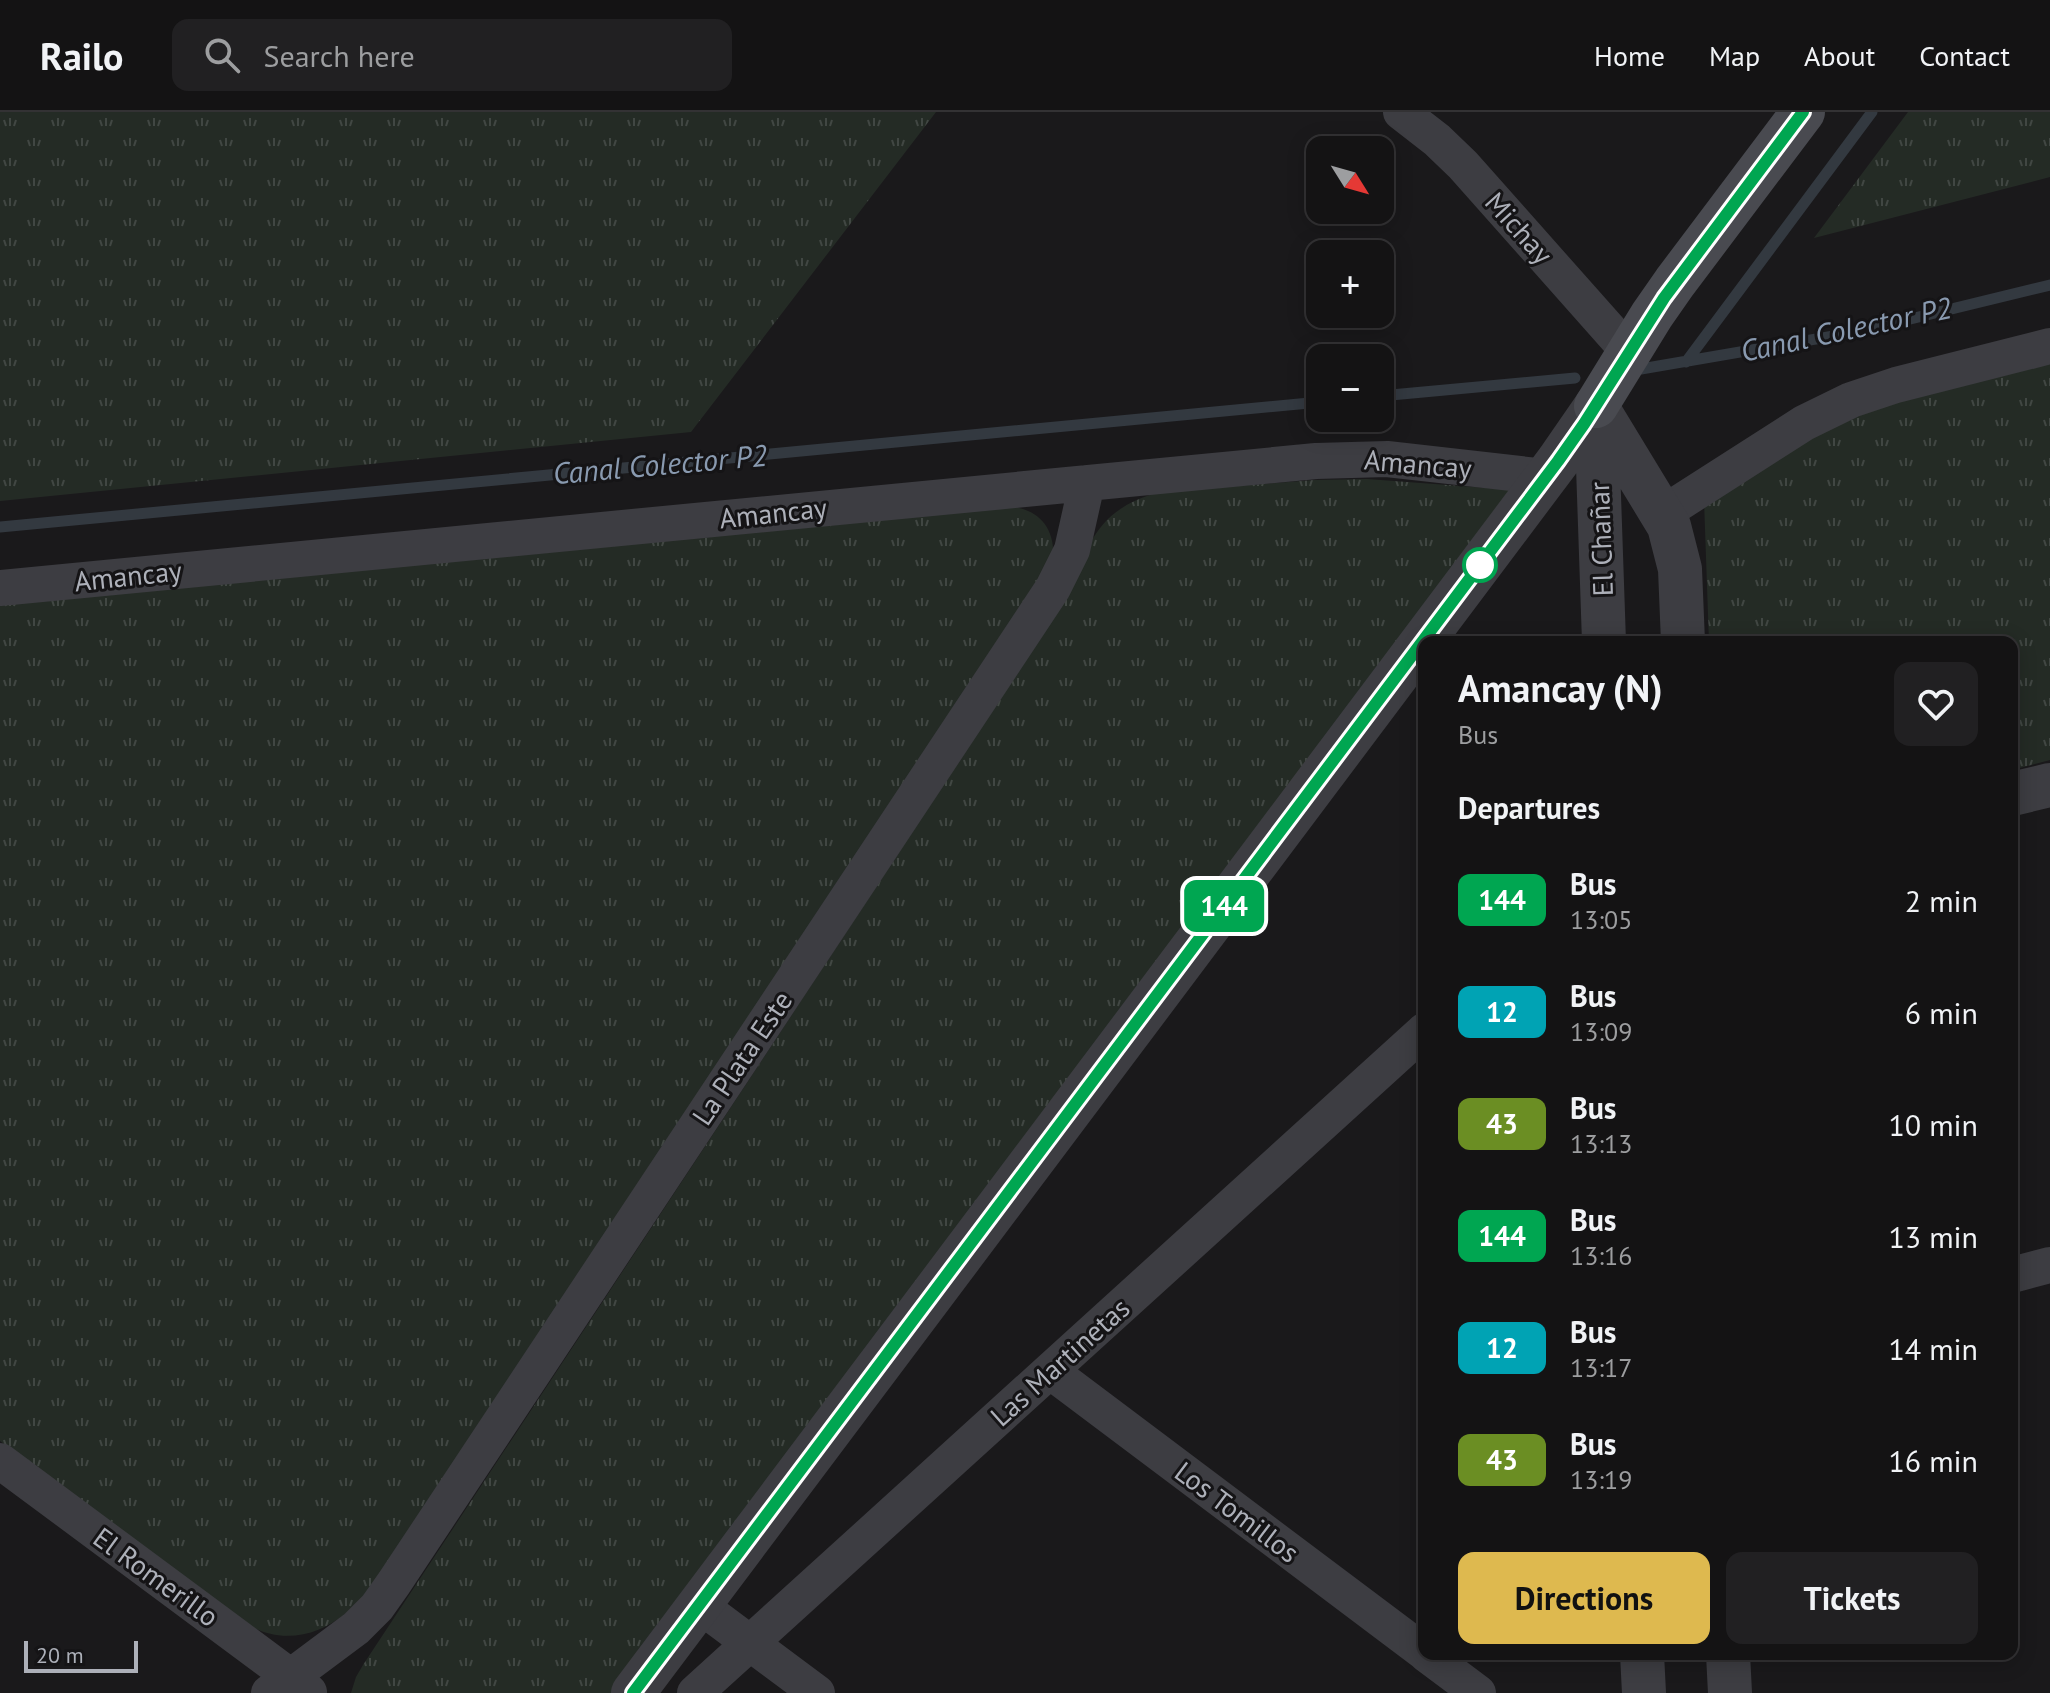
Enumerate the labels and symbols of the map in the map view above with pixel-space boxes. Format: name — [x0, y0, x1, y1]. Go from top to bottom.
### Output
north arrow — [1306, 136, 1394, 224]
street label: Michay — [1477, 184, 1561, 271]
water label: Canal Colector P2 — [1737, 287, 1955, 370]
water label: Canal Colector P2 — [551, 435, 769, 492]
street label: Amancay — [1363, 440, 1473, 487]
street label: El Chañar — [1580, 481, 1621, 597]
street label: Amancay — [717, 488, 829, 537]
unlabelled marker — [1463, 548, 1497, 582]
street label: Amancay — [72, 551, 184, 600]
line badge: 144 — [1178, 880, 1270, 932]
street label: La Plata Este — [683, 984, 800, 1132]
street label: Las Martinetas — [982, 1289, 1137, 1434]
street label: Los Tomillos — [1168, 1453, 1307, 1570]
street label: El Romerillo — [86, 1519, 226, 1635]
scale bar — [24, 1637, 138, 1673]

